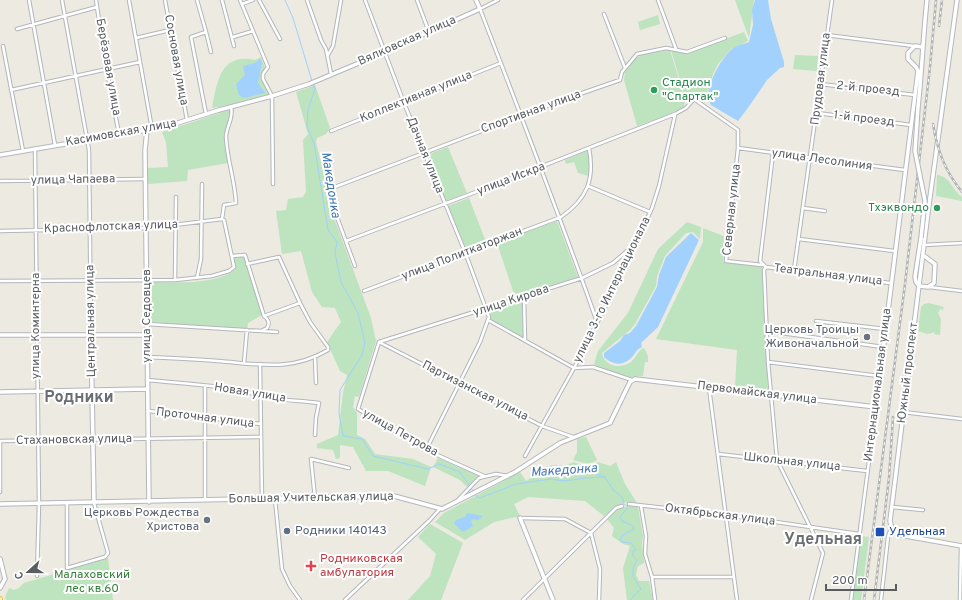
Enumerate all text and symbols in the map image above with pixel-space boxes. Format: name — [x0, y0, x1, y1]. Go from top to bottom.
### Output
street label: Вялковская улица — [356, 12, 458, 70]
street label: Сосновая улица — [160, 13, 192, 107]
street label: Берёзовая улица — [92, 17, 124, 117]
street label: Прудовая улица — [807, 32, 835, 126]
street label: Коллективная улица — [358, 67, 474, 127]
place label: Стадион "Спартак" — [662, 75, 719, 105]
street label: 2-й проезд — [836, 78, 901, 100]
marker: Стадион "Спартак" — [649, 85, 659, 95]
street label: Спортивная улица — [479, 86, 583, 138]
street label: 1-й проезд — [833, 107, 895, 131]
street label: Дачная улица — [402, 114, 448, 196]
street label: Касимовская улица — [64, 115, 178, 151]
street label: улица Лесолиния — [771, 145, 873, 175]
water label: Македонка — [317, 151, 343, 220]
street label: улица Искра — [475, 159, 547, 199]
street label: Северная улица — [719, 163, 745, 257]
street label: улица Чапаева — [31, 171, 115, 189]
place label: Тхэквондо — [868, 200, 929, 216]
marker: Тхэквондо — [932, 203, 942, 213]
street label: улица 3-го Интернационала — [570, 214, 654, 366]
street label: Краснофлотская улица — [44, 217, 178, 237]
street label: улица Политкаторжан — [399, 224, 525, 284]
street label: Театральная улица — [773, 260, 883, 290]
street label: Центральная улица — [82, 265, 100, 377]
street label: улица Седовцев — [139, 269, 155, 363]
street label: улица Коминтерна — [28, 273, 44, 379]
street label: улица Кирова — [471, 281, 551, 321]
street label: Интернациональная улица — [861, 307, 895, 463]
street label: Южный проспект — [894, 321, 922, 424]
place label: Церковь Троицы Живоначальной — [765, 322, 859, 352]
marker: Церковь Троицы Живоначальной — [862, 332, 872, 342]
street label: Партизанская улица — [419, 357, 531, 425]
street label: Первомайская улица — [696, 378, 818, 408]
street label: Новая улица — [213, 379, 287, 407]
district label: Родники — [44, 388, 114, 408]
street label: Проточная улица — [155, 404, 255, 432]
street label: улица Петрова — [359, 406, 441, 460]
street label: Стахановская улица — [16, 431, 132, 449]
street label: Школьная улица — [743, 449, 841, 475]
water label: Македонка — [530, 461, 598, 481]
street label: Большая Учительская улица — [228, 489, 394, 507]
street label: Октябрьская улица — [664, 500, 776, 530]
place label: Церковь Рождества Христова — [84, 505, 199, 535]
marker: Церковь Рождества Христова — [202, 515, 212, 525]
place label: Родники 140143 — [295, 523, 387, 539]
place label: Удельная — [889, 524, 945, 540]
marker: Родники 140143 — [282, 526, 292, 536]
marker: Удельная — [874, 526, 886, 538]
district label: Удельная — [784, 530, 862, 550]
place label: Родниковская амбулатория — [320, 551, 403, 581]
north arrow — [8, 552, 48, 592]
marker: Родниковская амбулатория — [305, 560, 317, 572]
scale bar — [826, 566, 896, 592]
park label: Малаховский лес кв.60 — [54, 567, 130, 597]
text: С — [12, 569, 27, 581]
text: 200 m — [832, 573, 868, 589]

